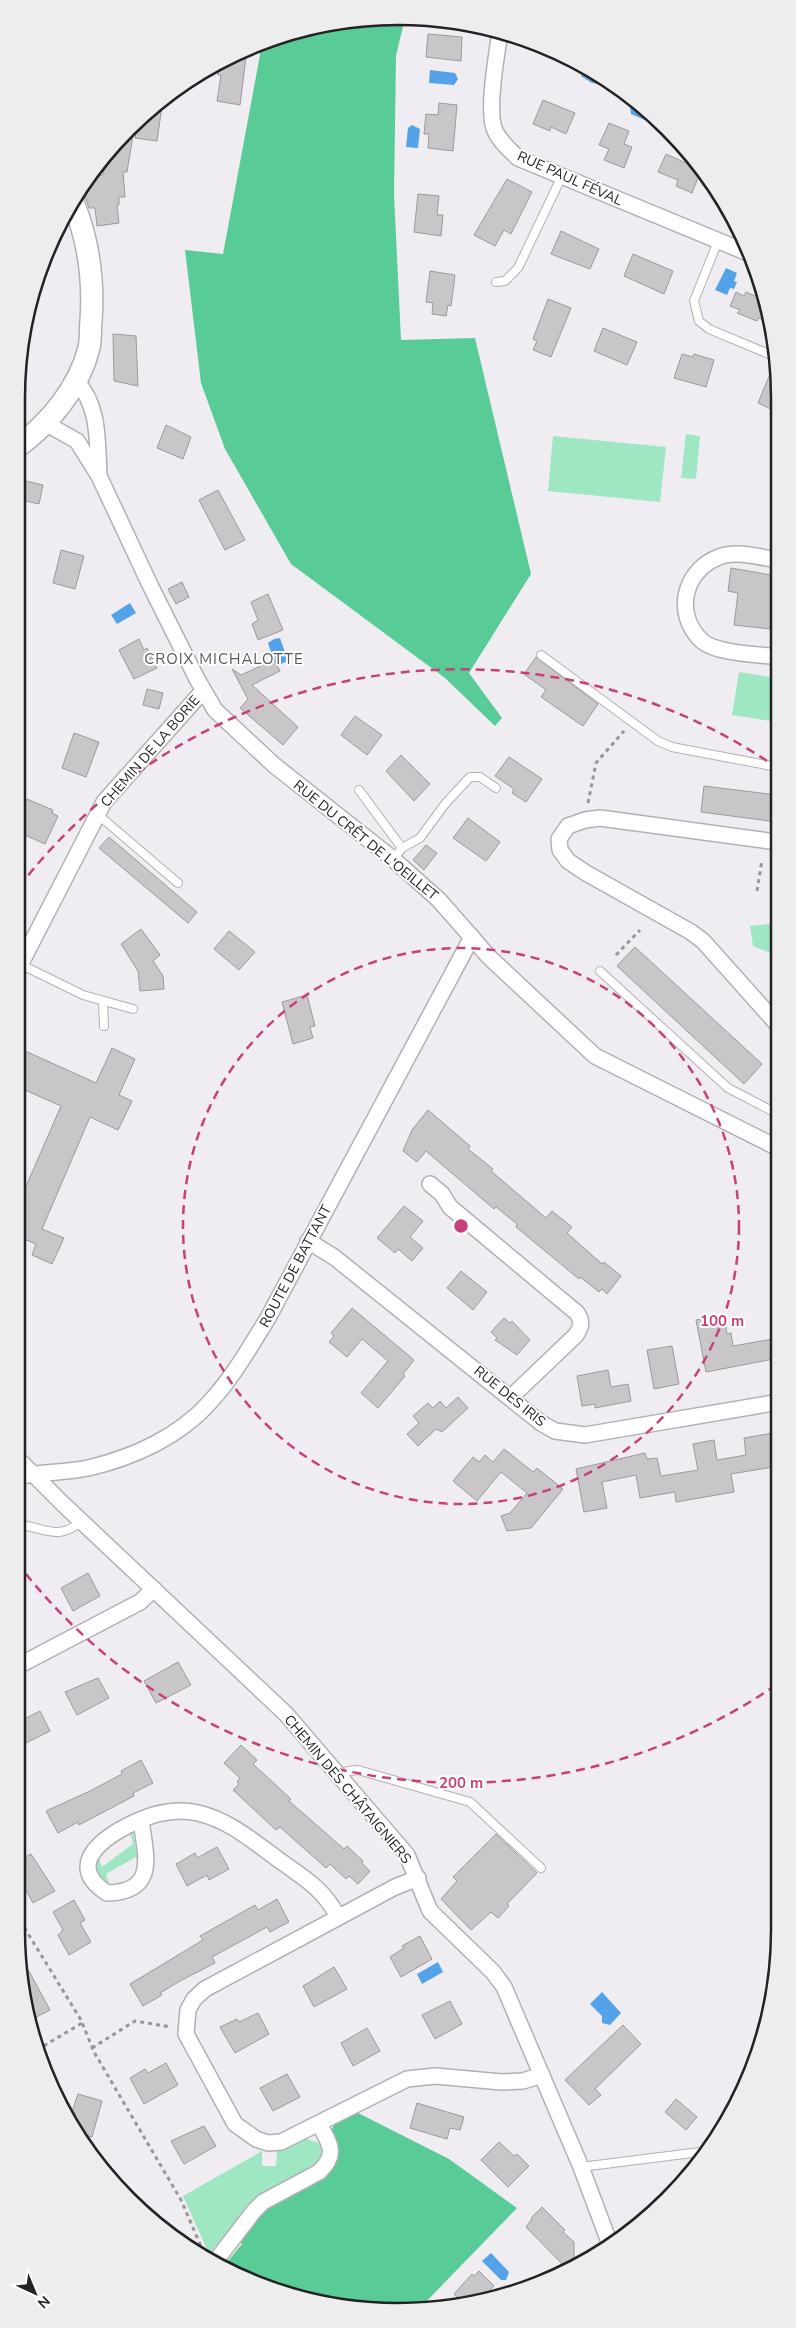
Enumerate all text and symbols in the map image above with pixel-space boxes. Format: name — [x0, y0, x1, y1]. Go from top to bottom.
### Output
street label: RUE PAUL FÉVAL — [514, 147, 626, 210]
district label: CROIX MICHALOTTE — [144, 649, 304, 669]
street label: CHEMIN DE LA BORIE — [97, 691, 204, 811]
street label: RUE DU CRÊT DE L'OEILLET — [289, 776, 443, 905]
street label: ROUTE DE BATTANT — [255, 1201, 336, 1331]
centre of rings — [452, 1217, 470, 1235]
text: 100 m — [700, 1311, 744, 1331]
street label: RUE DES IRIS — [470, 1362, 550, 1431]
street label: CHEMIN DES CHÂTAIGNIERS — [280, 1711, 416, 1868]
text: 200 m — [439, 1773, 483, 1793]
north arrow — [10, 2268, 60, 2318]
text: N — [33, 2292, 54, 2312]

